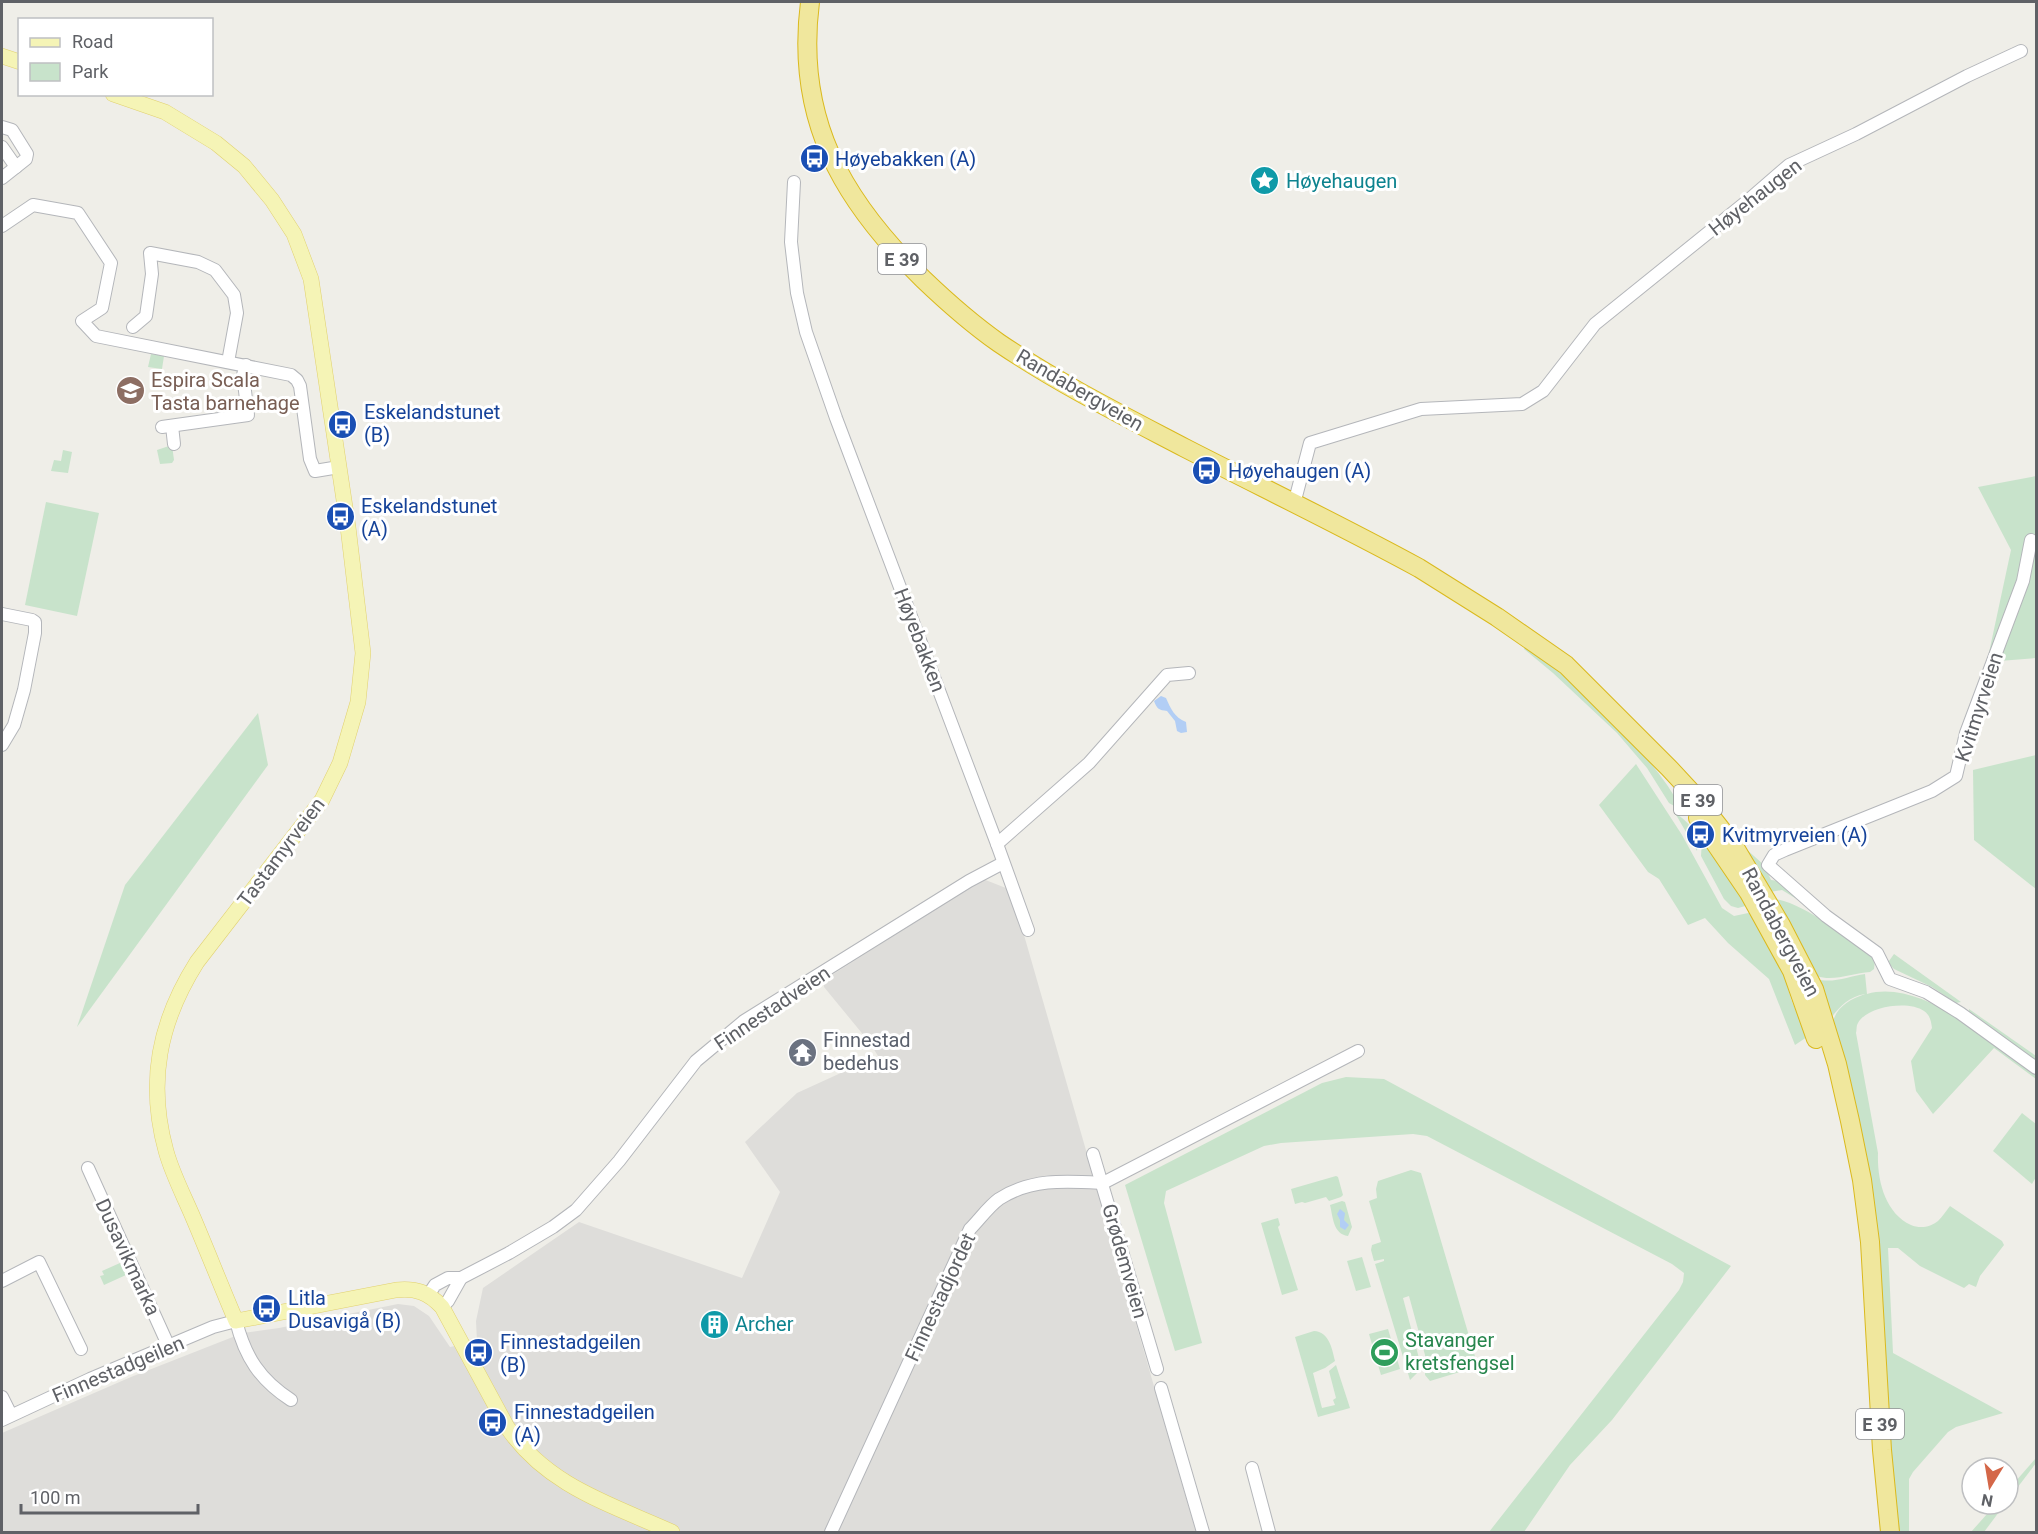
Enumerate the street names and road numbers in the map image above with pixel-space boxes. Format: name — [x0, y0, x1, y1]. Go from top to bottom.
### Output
street label: Høyehaugen — [1704, 153, 1806, 241]
road number: E 39 — [878, 244, 926, 274]
street label: Randabergveien — [1012, 344, 1148, 436]
street label: Høyebakken — [889, 585, 951, 695]
street label: Kvitmyrveien — [1950, 649, 2008, 765]
road number: E 39 — [1674, 785, 1722, 815]
street label: Tastamyrveien — [232, 793, 330, 911]
street label: Randabergveien — [1737, 863, 1825, 1001]
street label: Finnestadveien — [710, 960, 834, 1056]
street label: Dusavikmarka — [90, 1195, 166, 1319]
street label: Grødemveien — [1097, 1201, 1153, 1321]
street label: Finnestadjordet — [900, 1229, 980, 1365]
street label: Finnestadgeilen — [48, 1330, 188, 1408]
road number: E 39 — [1856, 1409, 1904, 1439]

